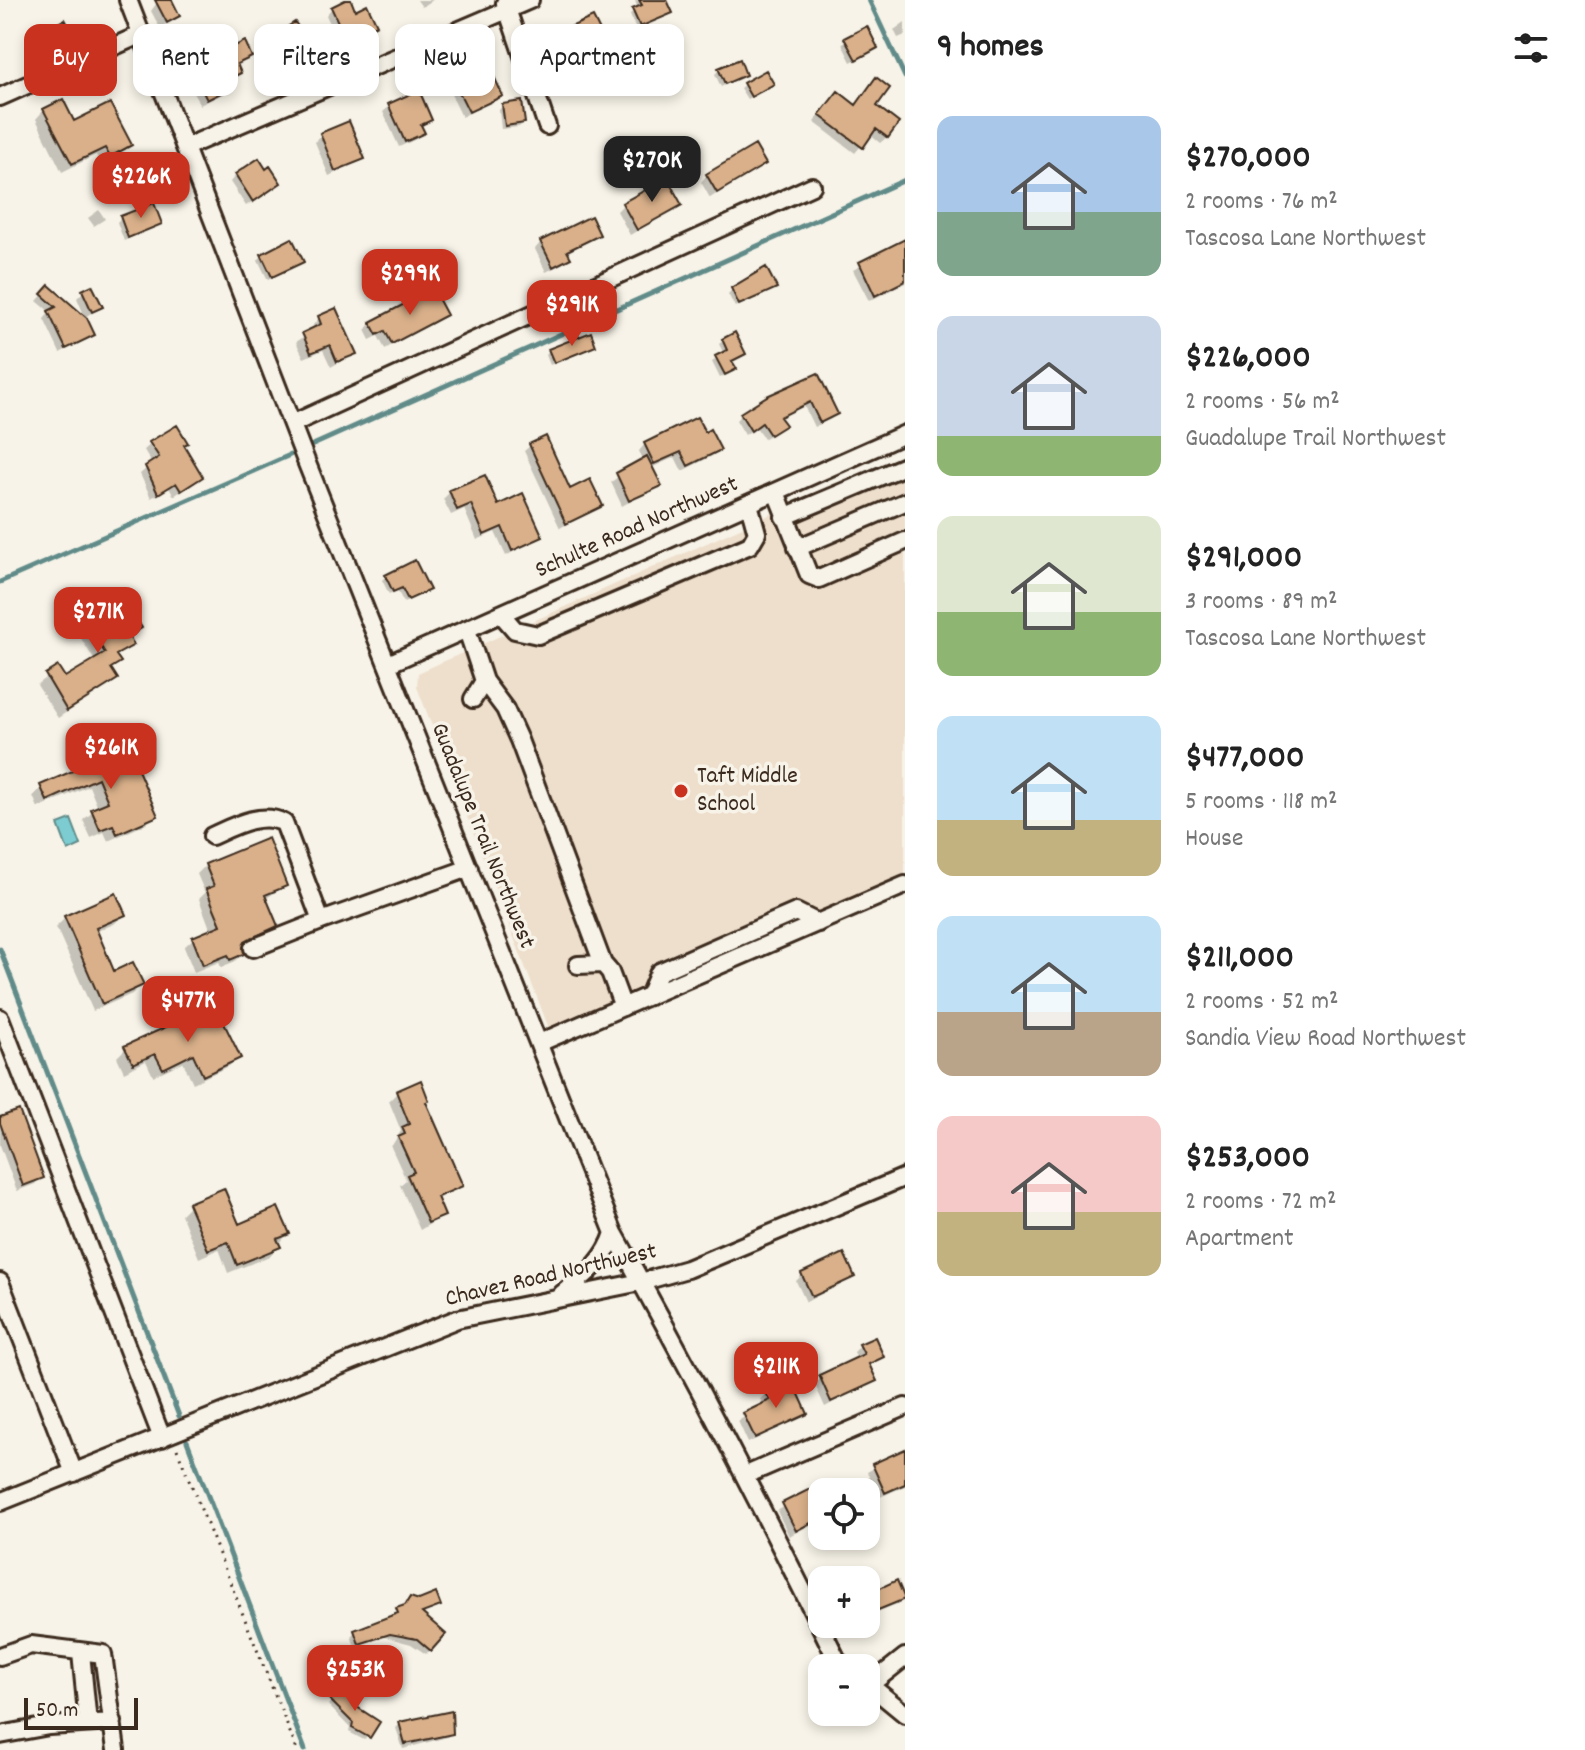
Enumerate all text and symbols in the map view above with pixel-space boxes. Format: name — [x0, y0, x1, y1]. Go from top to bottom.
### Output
chip: Buy — [24, 24, 117, 96]
chip: Rent — [133, 24, 238, 96]
chip: Filters — [254, 24, 379, 96]
chip: New — [395, 24, 495, 96]
chip: Apartment — [511, 24, 684, 96]
text: 9 homes — [937, 24, 1044, 73]
icon: filters — [1509, 26, 1553, 70]
text: $270,000 — [1185, 135, 1311, 184]
pin: $270K — [596, 136, 708, 204]
text: $270K — [622, 143, 682, 180]
icon: home — [1001, 148, 1097, 244]
pin: $226K — [85, 152, 197, 220]
text: $226K — [111, 159, 171, 196]
text: 2 rooms · 76 m² — [1185, 184, 1338, 221]
text: Tascosa Lane Northwest — [1185, 221, 1426, 258]
pin: $299K — [354, 249, 466, 317]
text: $299K — [380, 256, 440, 293]
pin: $291K — [516, 280, 628, 348]
text: $291K — [545, 287, 599, 324]
text: $226,000 — [1185, 335, 1311, 384]
icon: home — [1001, 348, 1097, 444]
text: 2 rooms · 56 m² — [1185, 384, 1340, 421]
text: Guadalupe Trail Northwest — [1185, 421, 1446, 458]
street label: Schulte Road Northwest — [530, 468, 744, 588]
text: $291,000 — [1185, 535, 1302, 584]
icon: home — [1001, 548, 1097, 644]
text: 3 rooms · 89 m² — [1185, 584, 1338, 621]
pin: $271K — [42, 587, 154, 655]
text: $271K — [72, 594, 124, 631]
text: Tascosa Lane Northwest — [1185, 621, 1426, 658]
street label: Guadalupe Trail Northwest — [421, 718, 543, 954]
pin: $261K — [55, 723, 167, 791]
text: $261K — [84, 730, 139, 767]
text: $477,000 — [1185, 735, 1304, 784]
icon: home — [1001, 748, 1097, 844]
place label: Taft Middle School — [697, 760, 798, 822]
marker: Taft Middle School — [672, 782, 690, 800]
text: 5 rooms · 118 m² — [1185, 784, 1338, 821]
text: House — [1185, 821, 1243, 858]
text: $211,000 — [1185, 935, 1294, 984]
icon: home — [1001, 948, 1097, 1044]
pin: $477K — [132, 976, 244, 1044]
text: $477K — [160, 983, 216, 1020]
text: 2 rooms · 52 m² — [1185, 984, 1338, 1021]
text: Sandia View Road Northwest — [1185, 1021, 1466, 1058]
text: $253,000 — [1185, 1135, 1310, 1184]
icon: home — [1001, 1148, 1097, 1244]
text: 2 rooms · 72 m² — [1185, 1184, 1336, 1221]
text: Apartment — [1185, 1221, 1294, 1258]
street label: Chavez Road Northwest — [442, 1235, 660, 1317]
pin: $211K — [720, 1342, 832, 1410]
text: $211K — [752, 1349, 800, 1386]
map controls — [808, 1478, 880, 1726]
button: locate — [808, 1478, 880, 1550]
button: + — [808, 1566, 880, 1638]
pin: $253K — [299, 1645, 411, 1713]
text: $253K — [325, 1652, 385, 1689]
button: − — [808, 1654, 880, 1726]
scale bar — [24, 1694, 138, 1730]
text: 50 m — [36, 1696, 78, 1727]

